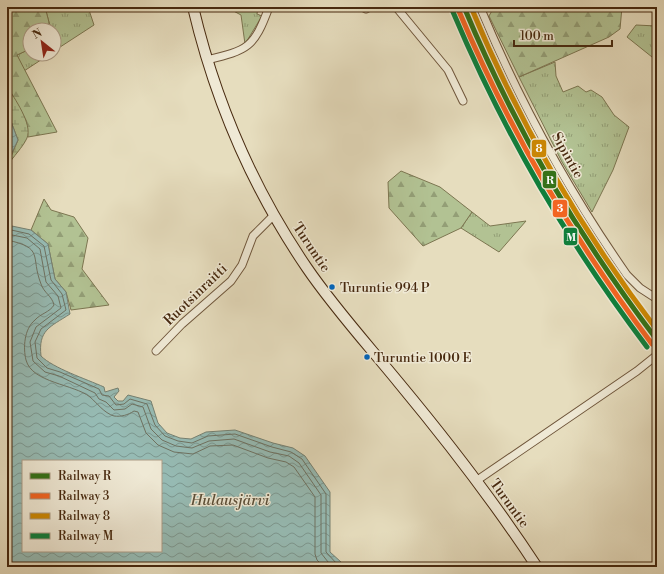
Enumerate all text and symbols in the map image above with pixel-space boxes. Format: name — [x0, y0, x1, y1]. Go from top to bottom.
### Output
north arrow — [22, 22, 62, 62]
scale bar — [514, 22, 612, 48]
text: N — [30, 26, 45, 42]
text: 100 m — [520, 29, 554, 44]
street label: Sipintie — [547, 129, 587, 182]
line badge: 8 — [531, 139, 547, 158]
text: 8 — [535, 142, 543, 156]
line badge: R — [542, 170, 557, 189]
text: R — [546, 174, 555, 188]
line badge: 3 — [552, 199, 568, 218]
text: 3 — [557, 202, 564, 216]
street label: Turuntie — [288, 219, 334, 276]
line badge: M — [563, 227, 578, 246]
text: M — [566, 231, 577, 245]
street label: Ruotsinraitti — [160, 260, 232, 330]
place label: Turuntie 994 P — [340, 280, 430, 296]
marker: Turuntie 994 P — [327, 282, 337, 292]
place label: Turuntie 1000 E — [374, 350, 471, 366]
marker: Turuntie 1000 E — [362, 352, 372, 362]
legend — [22, 460, 162, 552]
text: Railway R — [58, 469, 112, 484]
street label: Turuntie — [485, 476, 533, 532]
text: Railway 3 — [58, 489, 110, 504]
water label: Hulausjärvi — [190, 491, 270, 510]
text: Railway 8 — [58, 509, 110, 524]
text: Railway M — [58, 529, 114, 544]

